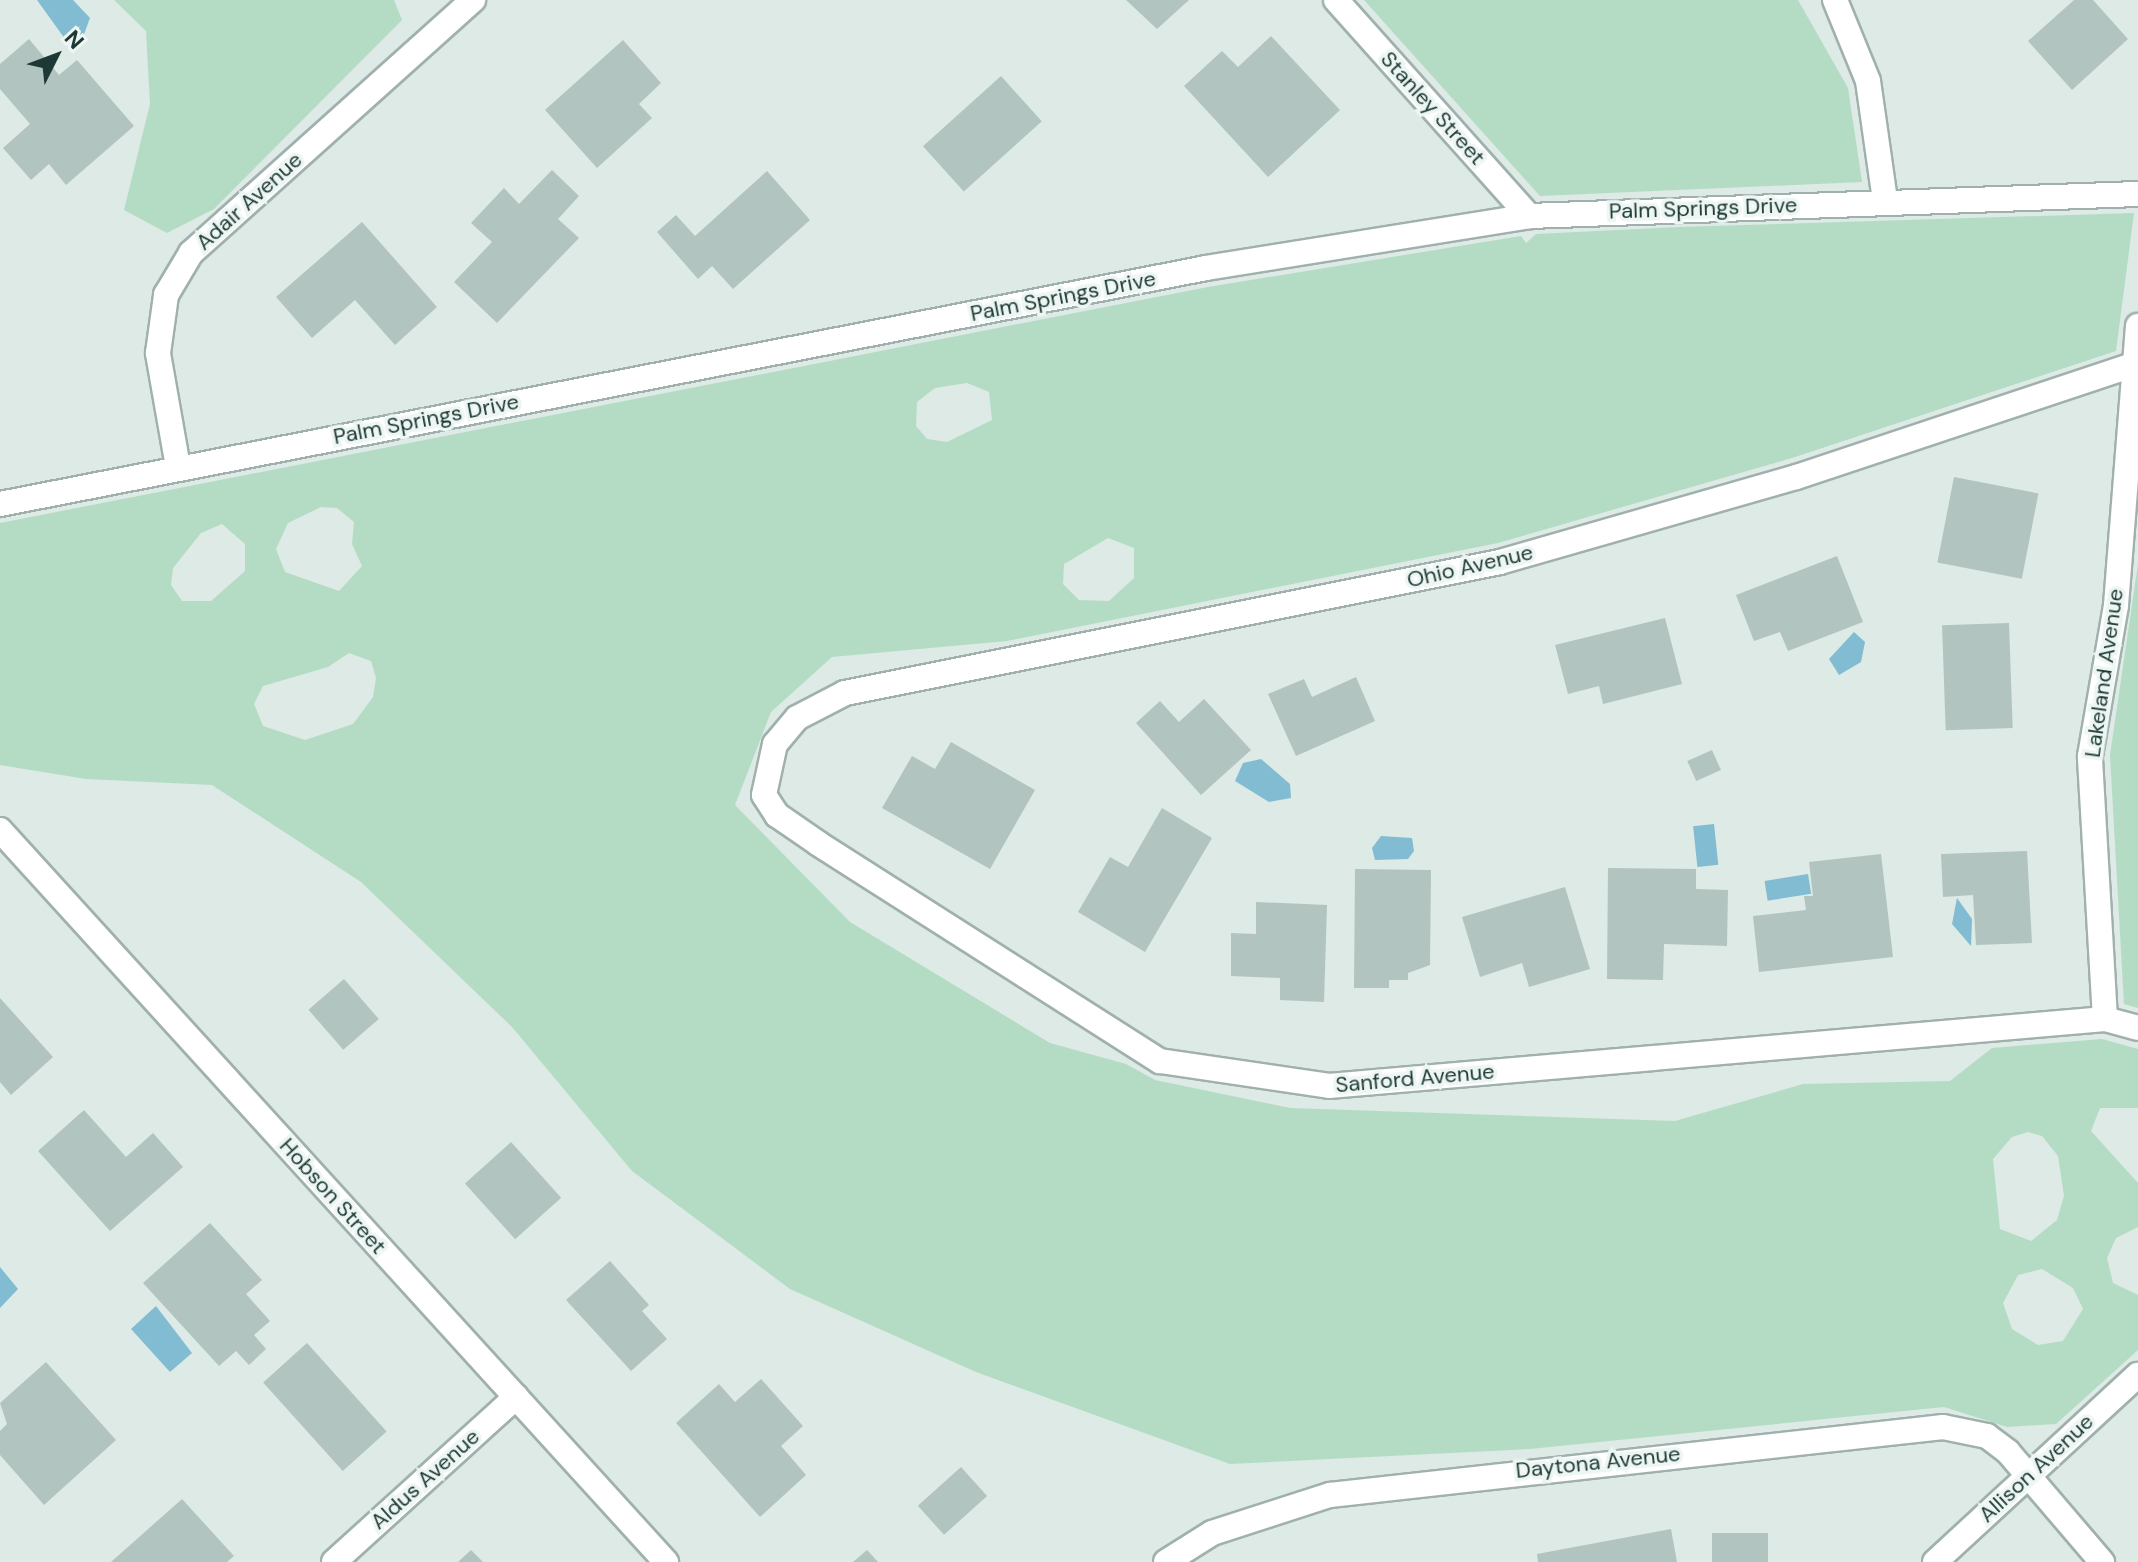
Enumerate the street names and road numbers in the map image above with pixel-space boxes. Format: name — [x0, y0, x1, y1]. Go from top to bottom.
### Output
street label: Stanley Street — [1375, 46, 1491, 170]
street label: Adair Avenue — [190, 146, 308, 256]
street label: Palm Springs Drive — [1608, 192, 1798, 224]
street label: Palm Springs Drive — [968, 265, 1158, 327]
street label: Palm Springs Drive — [331, 388, 521, 450]
street label: Ohio Avenue — [1404, 539, 1536, 593]
street label: Lakeland Avenue — [2079, 587, 2129, 759]
street label: Sanford Avenue — [1334, 1058, 1496, 1098]
street label: Hobson Street — [274, 1133, 392, 1259]
street label: Allison Avenue — [1973, 1408, 2099, 1528]
street label: Aldus Avenue — [365, 1423, 485, 1535]
street label: Daytona Avenue — [1514, 1440, 1682, 1484]

